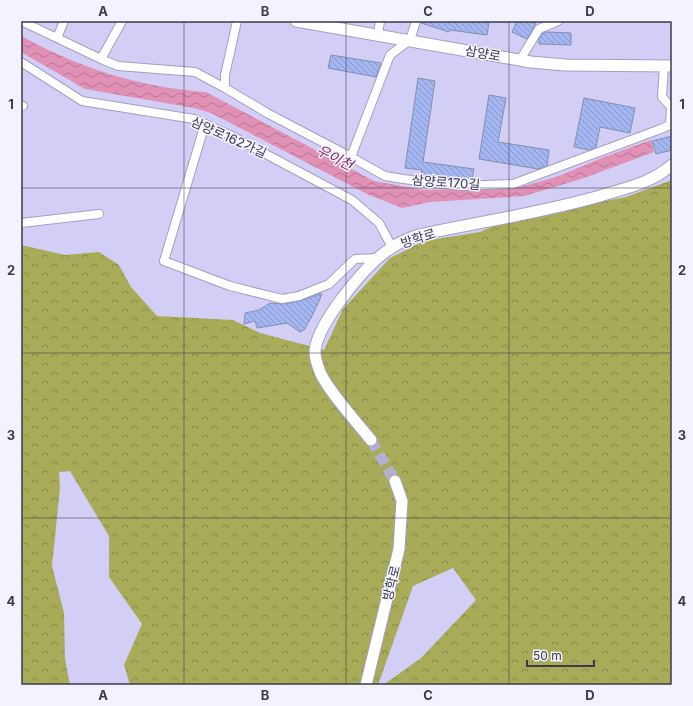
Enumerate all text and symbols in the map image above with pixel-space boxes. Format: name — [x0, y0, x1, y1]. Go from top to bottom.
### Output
text: A — [98, 3, 108, 19]
text: B — [261, 3, 270, 19]
text: C — [423, 3, 433, 19]
text: D — [585, 3, 595, 19]
street label: 삼양로 — [464, 42, 502, 64]
text: 1 — [8, 96, 14, 112]
text: 1 — [679, 96, 685, 112]
street label: 삼양로162가길 — [189, 113, 269, 161]
water label: 우이천 — [314, 141, 357, 174]
street label: 삼양로170길 — [411, 172, 481, 192]
street label: 방학로 — [398, 225, 438, 251]
text: 2 — [7, 262, 15, 278]
text: 2 — [678, 262, 686, 278]
text: 3 — [7, 427, 15, 443]
text: 3 — [678, 427, 686, 443]
street label: 방학로 — [379, 564, 403, 602]
text: 4 — [7, 593, 16, 609]
text: 4 — [678, 593, 687, 609]
scale bar — [527, 642, 594, 668]
text: 50 m — [533, 648, 562, 663]
text: A — [98, 687, 108, 703]
text: B — [261, 687, 270, 703]
text: C — [423, 687, 433, 703]
text: D — [585, 687, 595, 703]

